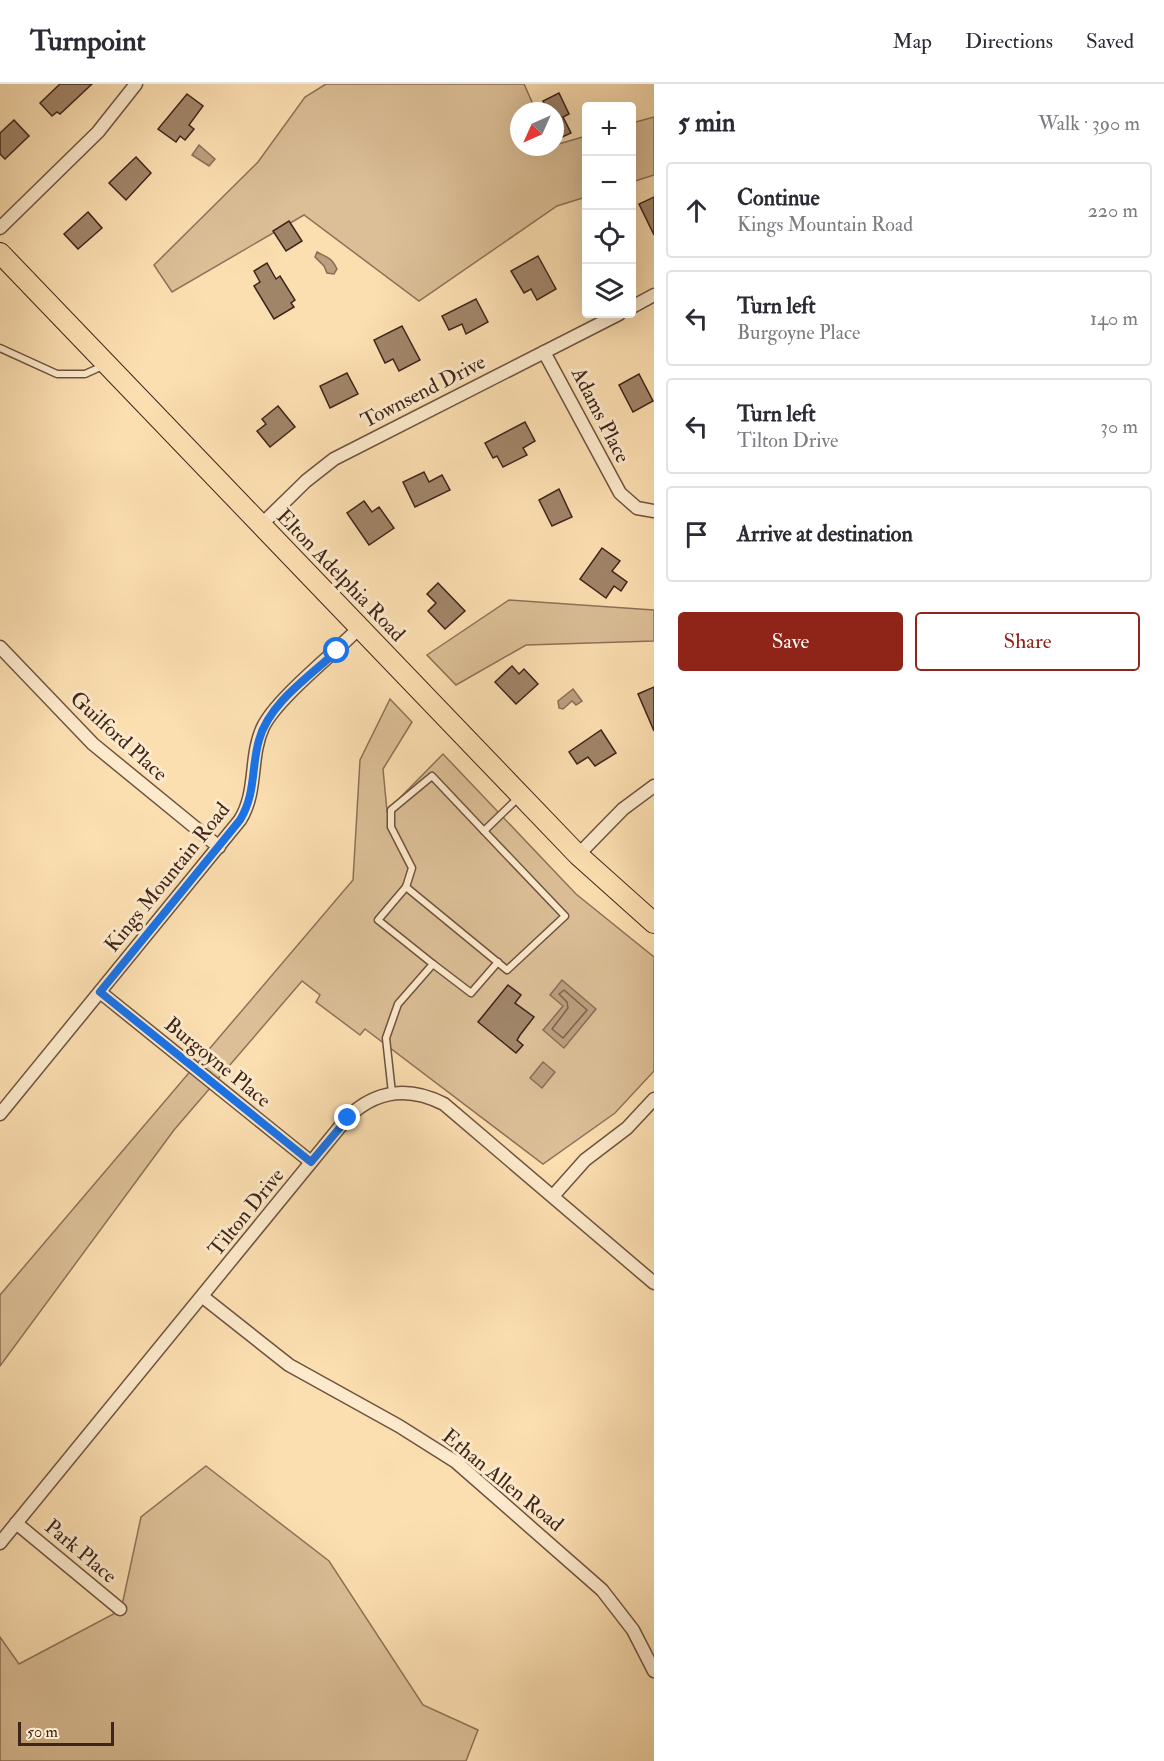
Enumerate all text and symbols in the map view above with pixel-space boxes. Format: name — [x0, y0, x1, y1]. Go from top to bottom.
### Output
text: Turnpoint — [30, 24, 146, 59]
text: Map — [892, 28, 932, 55]
text: Directions — [965, 28, 1053, 55]
text: Saved — [1086, 28, 1134, 55]
north arrow — [510, 102, 564, 156]
map controls — [582, 102, 636, 318]
button: + — [582, 102, 636, 156]
text: 5 min — [678, 107, 735, 139]
text: Walk · 390 m — [1038, 111, 1140, 136]
button: − — [582, 156, 636, 210]
text: Continue — [737, 184, 820, 212]
icon: ahead — [680, 194, 713, 227]
text: 220 m — [1088, 198, 1138, 223]
button: locate — [582, 210, 636, 264]
text: Kings Mountain Road — [737, 212, 913, 237]
button: layers — [582, 264, 636, 318]
text: Turn left — [737, 292, 816, 320]
icon: left — [680, 302, 713, 335]
text: 140 m — [1090, 306, 1138, 331]
text: Burgoyne Place — [737, 320, 860, 345]
street label: Townsend Drive — [356, 348, 490, 434]
street label: Adams Place — [565, 362, 636, 468]
text: Turn left — [737, 400, 816, 428]
icon: left — [680, 410, 713, 443]
text: 30 m — [1100, 414, 1138, 439]
text: Tilton Drive — [737, 428, 838, 453]
street label: Elton Adelphia Road — [270, 503, 411, 648]
icon: arrive — [680, 518, 713, 551]
text: Arrive at destination — [737, 520, 913, 548]
button: Save — [678, 612, 903, 671]
button: Share — [915, 612, 1140, 671]
route start — [323, 637, 349, 663]
street label: Guilford Place — [64, 685, 173, 787]
street label: Kings Mountain Road — [99, 796, 236, 958]
street label: Burgoyne Place — [159, 1011, 277, 1114]
route end — [334, 1104, 360, 1130]
street label: Tilton Drive — [202, 1162, 290, 1262]
street label: Ethan Allen Road — [436, 1423, 570, 1538]
street label: Park Place — [39, 1513, 123, 1590]
scale bar — [18, 1719, 114, 1746]
text: 50 m — [27, 1722, 58, 1742]

